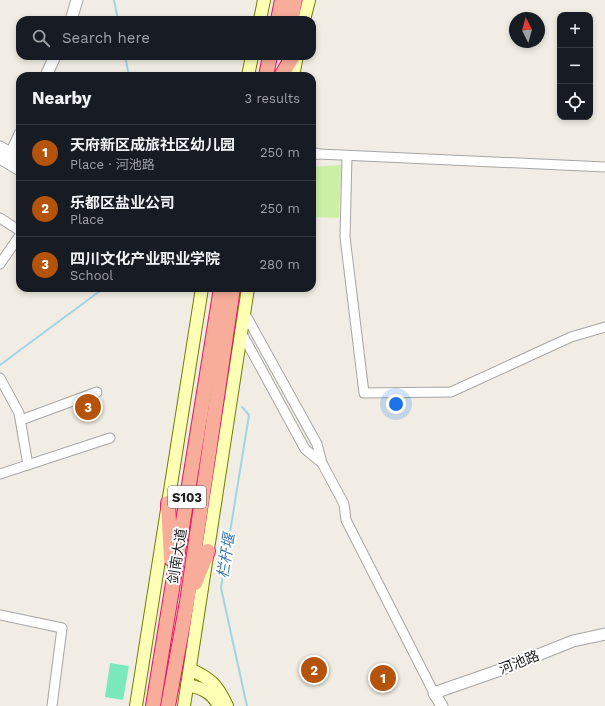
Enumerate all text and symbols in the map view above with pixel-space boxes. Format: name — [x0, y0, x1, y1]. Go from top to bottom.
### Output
north arrow — [509, 12, 545, 48]
map controls — [557, 12, 593, 120]
button: + — [557, 12, 593, 48]
search box — [16, 16, 316, 60]
icon: search — [30, 27, 52, 49]
text: Search here — [62, 29, 150, 47]
button: − — [557, 48, 593, 84]
button: locate — [557, 84, 593, 120]
text: Nearby — [32, 88, 91, 108]
text: 3 results — [245, 91, 300, 106]
text: 天府新区成旅社区幼儿园 — [70, 136, 235, 154]
text: 1 — [42, 145, 48, 160]
text: 250 m — [260, 145, 300, 160]
text: Place · 河池路 — [70, 157, 155, 172]
text: 乐都区盐业公司 — [70, 194, 175, 212]
text: 2 — [41, 201, 49, 216]
text: 250 m — [260, 201, 300, 216]
text: Place — [70, 212, 104, 227]
text: 四川文化产业职业学院 — [70, 250, 220, 268]
text: 3 — [41, 257, 49, 272]
text: 280 m — [260, 257, 300, 272]
text: School — [70, 268, 113, 283]
pin: 3 — [75, 392, 101, 422]
your location — [386, 394, 406, 414]
road number: S103 — [168, 486, 206, 508]
street label: 剑南大道 — [165, 527, 189, 585]
water label: 栏杆堰 — [214, 529, 239, 580]
street label: 河池路 — [497, 647, 541, 677]
pin: 2 — [301, 655, 327, 685]
pin: 1 — [370, 663, 396, 693]

